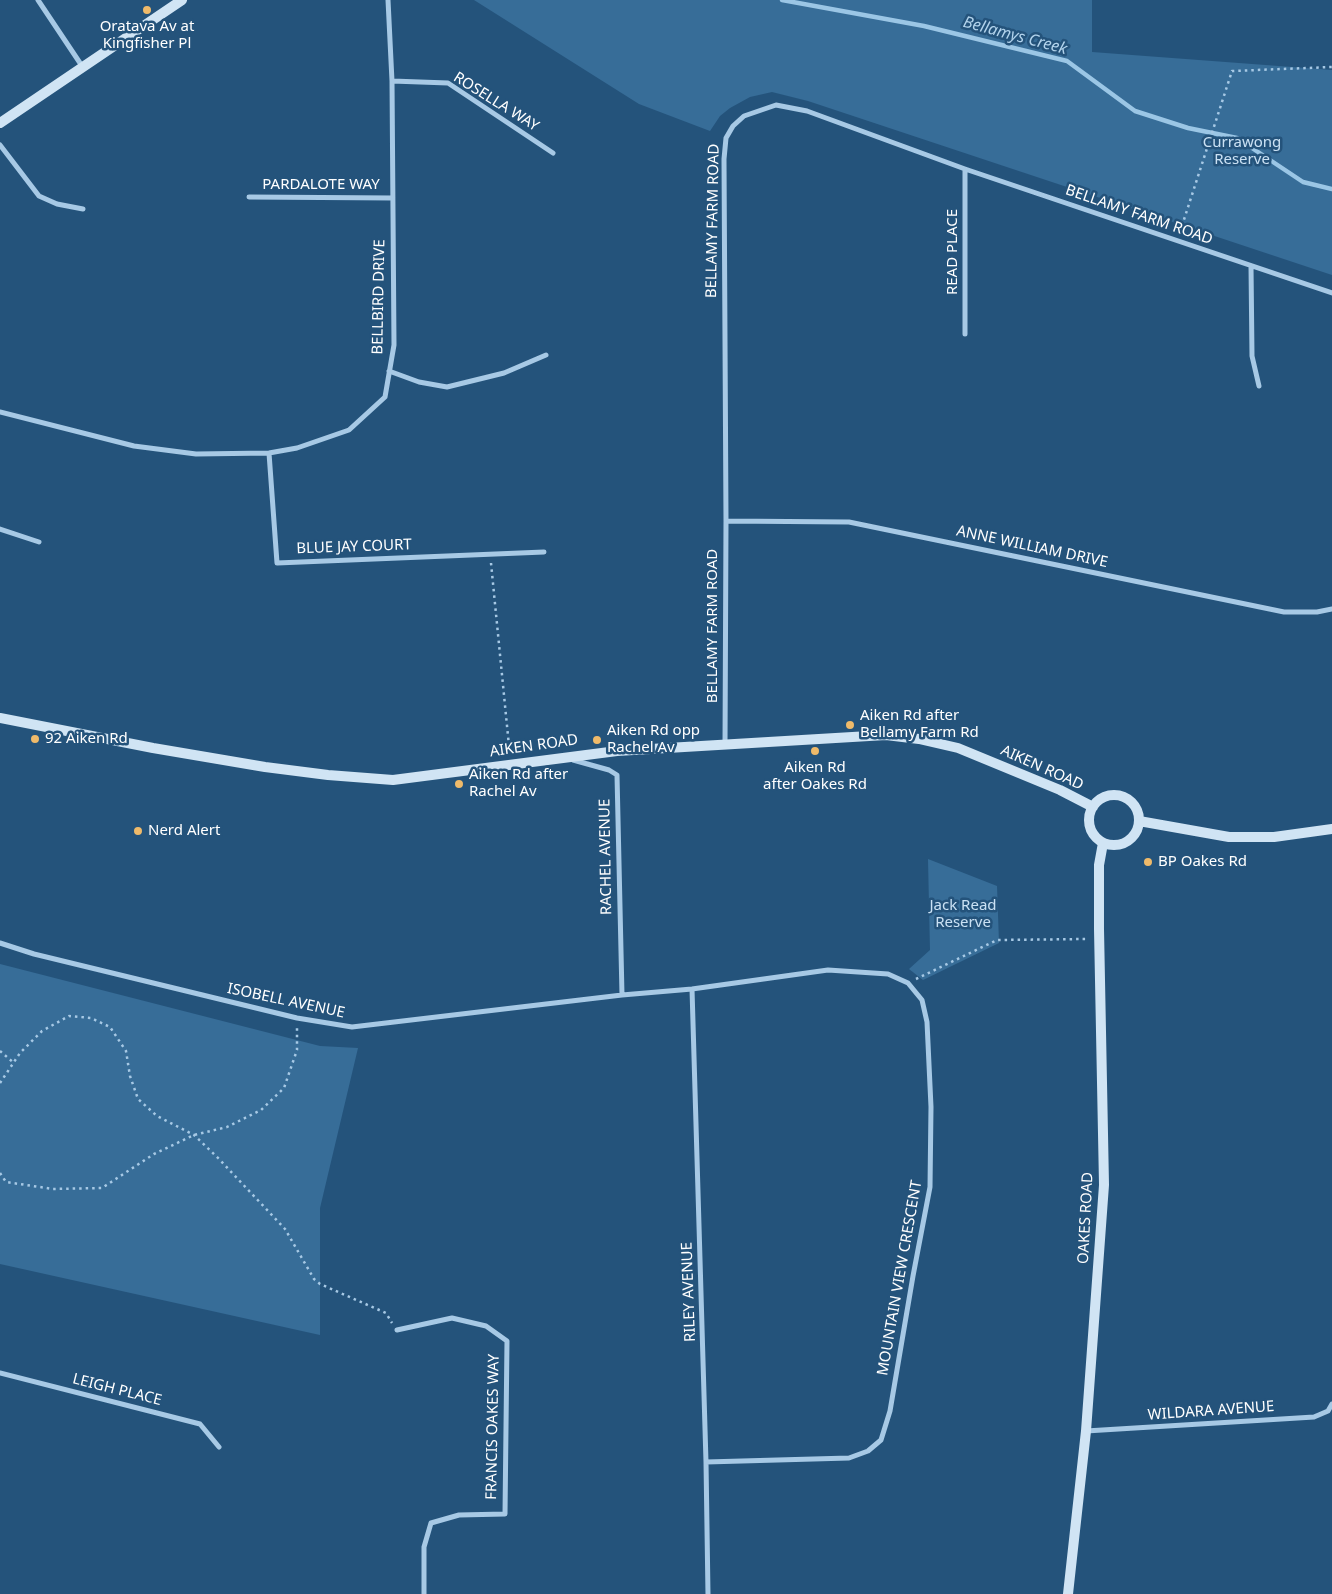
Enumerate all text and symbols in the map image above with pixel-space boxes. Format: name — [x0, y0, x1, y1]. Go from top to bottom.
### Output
marker: Oratava Av at Kingfisher Pl — [141, 4, 153, 16]
water label: Bellamys Creek — [961, 13, 1069, 59]
place label: Oratava Av at Kingfisher Pl — [100, 18, 194, 53]
street label: ROSELLA WAY — [450, 69, 542, 135]
park label: Currawong Reserve — [1203, 134, 1281, 169]
street label: BELLAMY FARM ROAD — [703, 144, 723, 298]
street label: PARDALOTE WAY — [262, 176, 380, 194]
street label: BELLAMY FARM ROAD — [1063, 181, 1215, 249]
street label: READ PLACE — [944, 209, 962, 295]
street label: BELLBIRD DRIVE — [369, 239, 389, 355]
street label: ANNE WILLIAM DRIVE — [955, 522, 1109, 572]
street label: BLUE JAY COURT — [296, 536, 412, 558]
street label: BELLAMY FARM ROAD — [704, 549, 722, 703]
place label: Aiken Rd after Bellamy Farm Rd — [860, 707, 979, 742]
marker: Aiken Rd after Bellamy Farm Rd — [844, 719, 856, 731]
place label: Aiken Rd opp Rachel Av — [607, 722, 700, 757]
place label: 92 Aiken Rd — [45, 730, 128, 748]
street label: AIKEN ROAD — [489, 731, 579, 761]
marker: 92 Aiken Rd — [29, 733, 41, 745]
marker: Aiken Rd opp Rachel Av — [591, 734, 603, 746]
street label: AIKEN ROAD — [998, 742, 1086, 794]
marker: Aiken Rd after Oakes Rd — [809, 745, 821, 757]
place label: Aiken Rd after Oakes Rd — [763, 759, 867, 794]
place label: Aiken Rd after Rachel Av — [469, 766, 568, 801]
marker: Aiken Rd after Rachel Av — [453, 778, 465, 790]
street label: RACHEL AVENUE — [596, 799, 616, 915]
place label: Nerd Alert — [148, 822, 220, 840]
marker: Nerd Alert — [132, 825, 144, 837]
place label: BP Oakes Rd — [1158, 853, 1247, 871]
marker: BP Oakes Rd — [1142, 856, 1154, 868]
park label: Jack Read Reserve — [929, 897, 997, 932]
street label: ISOBELL AVENUE — [226, 980, 346, 1022]
street label: OAKES ROAD — [1075, 1172, 1097, 1264]
street label: MOUNTAIN VIEW CRESCENT — [874, 1179, 926, 1377]
street label: RILEY AVENUE — [678, 1242, 700, 1342]
street label: FRANCIS OAKES WAY — [483, 1354, 503, 1500]
street label: LEIGH PLACE — [71, 1370, 163, 1410]
street label: WILDARA AVENUE — [1147, 1398, 1275, 1424]

